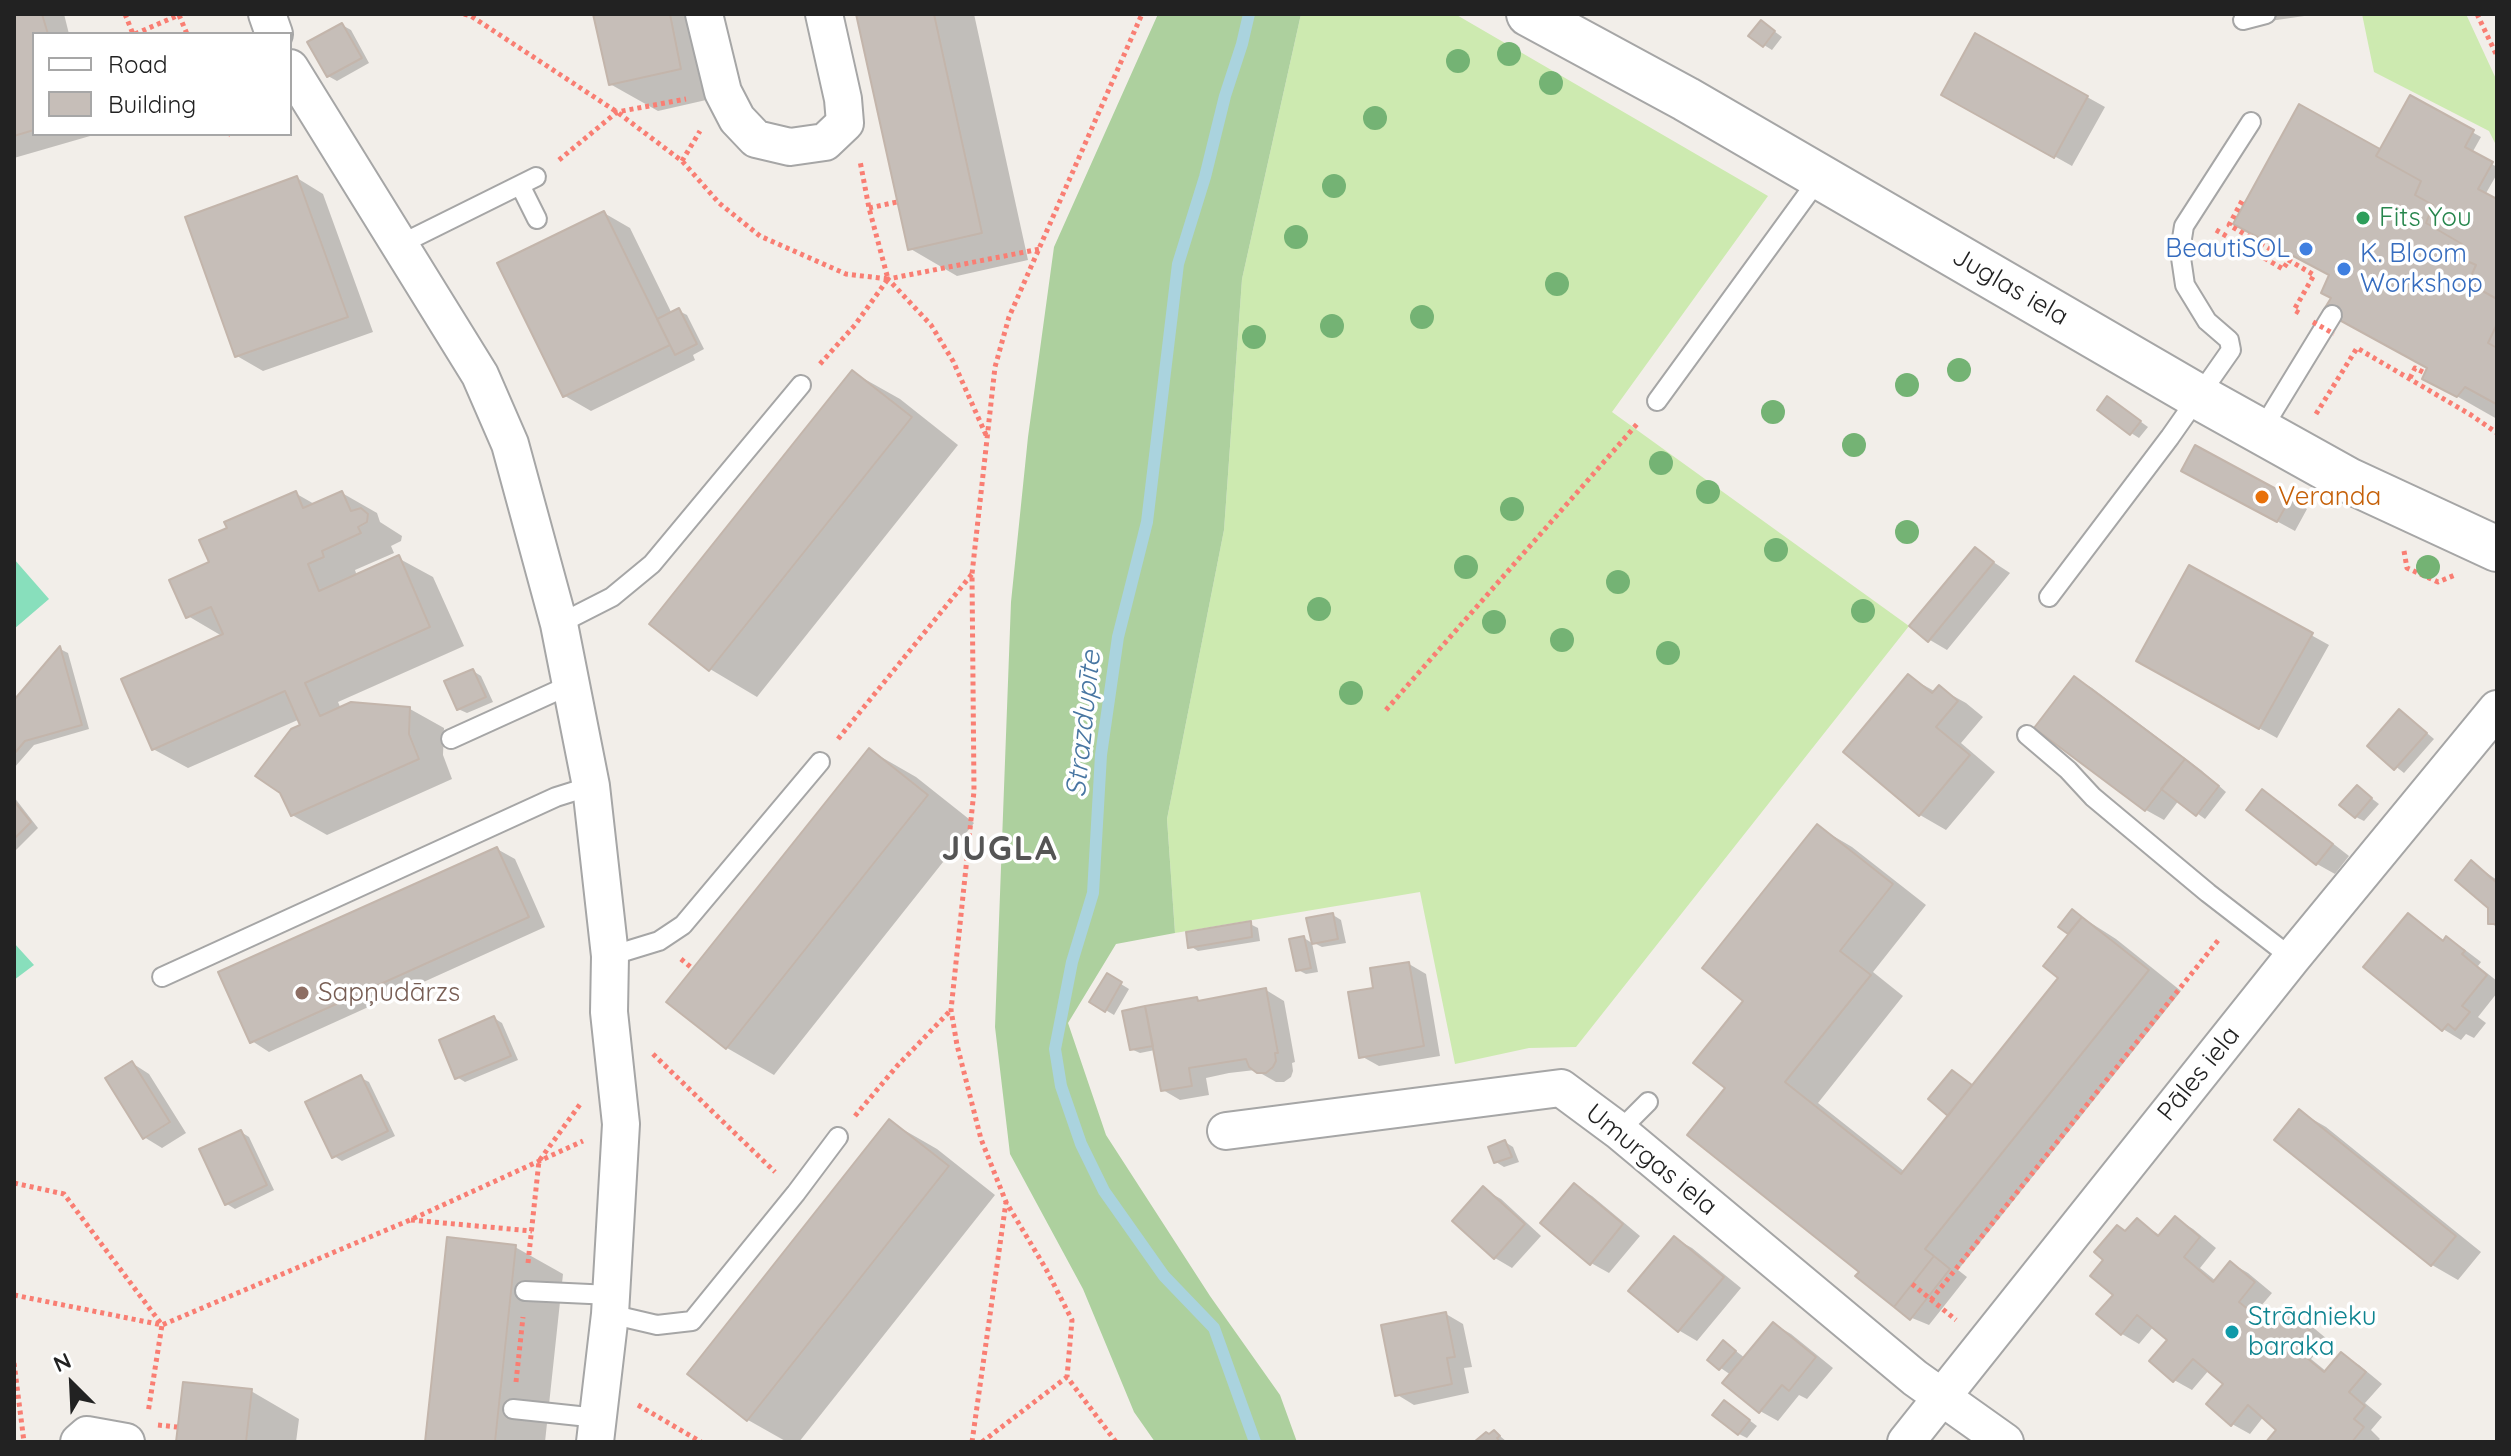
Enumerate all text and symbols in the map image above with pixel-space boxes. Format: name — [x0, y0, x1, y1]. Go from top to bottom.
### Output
legend — [32, 32, 292, 136]
text: Road — [108, 49, 168, 79]
text: Building — [108, 89, 196, 119]
place label: Fits You — [2379, 202, 2472, 234]
marker: Fits You — [2354, 209, 2372, 227]
place label: BeautiSOL — [2165, 233, 2290, 265]
place label: K. Bloom Workshop — [2360, 238, 2483, 300]
marker: BeautiSOL — [2297, 240, 2315, 258]
street label: Juglas iela — [1946, 241, 2074, 333]
marker: K. Bloom Workshop — [2335, 260, 2353, 278]
place label: Veranda — [2278, 481, 2381, 513]
marker: Veranda — [2253, 488, 2271, 506]
water label: Strazdupīte — [1060, 649, 1108, 799]
district label: JUGLA — [941, 830, 1059, 870]
place label: Sapņudārzs — [318, 977, 460, 1009]
marker: Sapņudārzs — [293, 984, 311, 1002]
street label: Pāles iela — [2151, 1020, 2247, 1128]
street label: Umurgas iela — [1579, 1098, 1723, 1222]
place label: Strādnieku baraka — [2248, 1301, 2376, 1362]
marker: Strādnieku baraka — [2223, 1323, 2241, 1341]
north arrow — [32, 1344, 112, 1424]
text: N — [49, 1346, 75, 1378]

